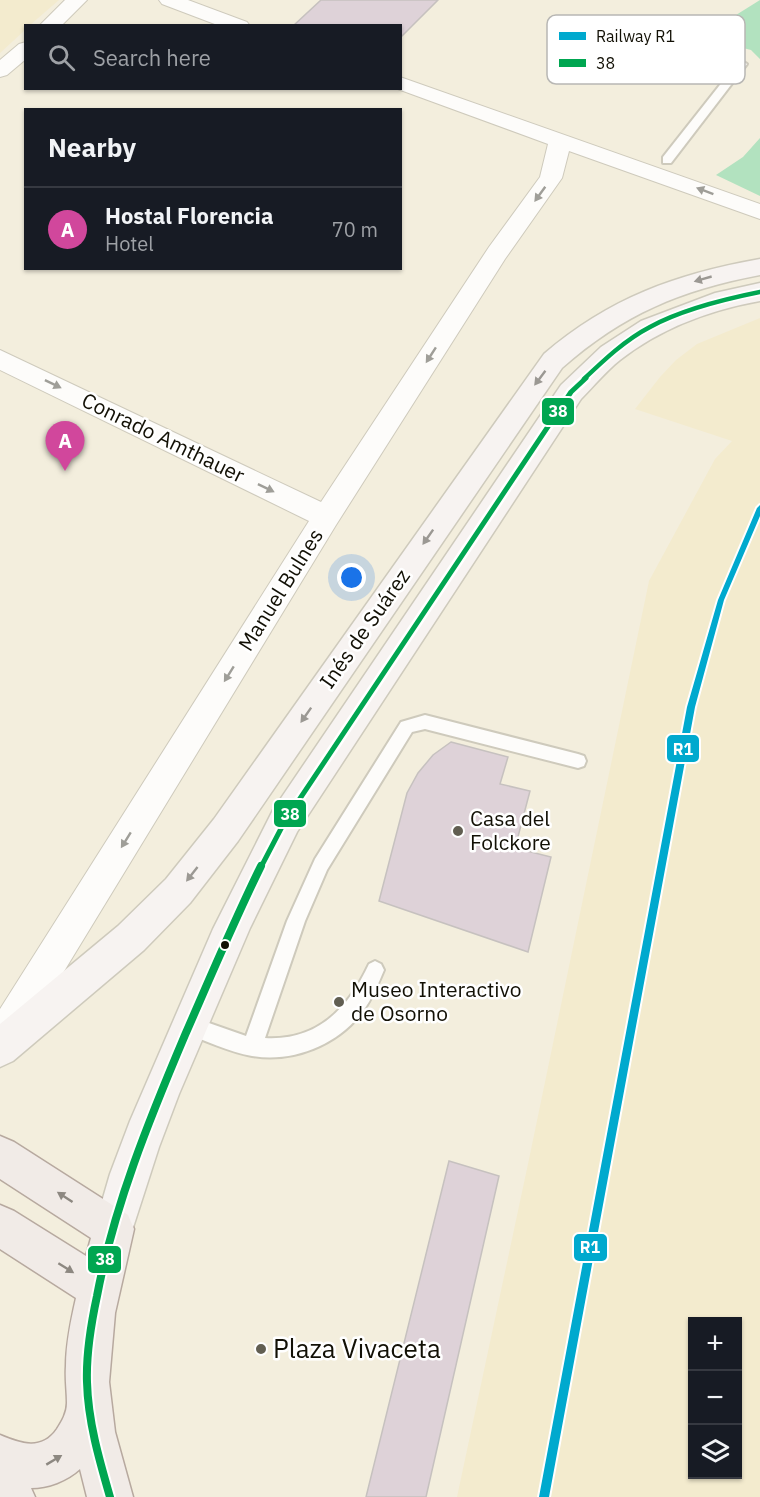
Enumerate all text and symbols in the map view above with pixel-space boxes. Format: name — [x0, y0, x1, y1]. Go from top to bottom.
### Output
legend — [547, 15, 745, 84]
search box — [24, 24, 402, 90]
text: Railway R1 — [596, 26, 675, 46]
icon: search — [45, 41, 78, 74]
text: Search here — [93, 43, 211, 72]
text: 38 — [596, 53, 615, 73]
text: Nearby — [48, 130, 136, 164]
one-way arrow — [535, 186, 547, 201]
one-way arrow — [696, 186, 714, 196]
text: Hostal Florencia — [105, 201, 273, 230]
text: A — [61, 216, 74, 243]
text: 70 m — [332, 216, 378, 243]
text: Hotel — [105, 230, 154, 257]
one-way arrow — [694, 275, 712, 284]
one-way arrow — [426, 347, 437, 363]
one-way arrow — [534, 371, 546, 386]
one-way arrow — [44, 380, 61, 389]
street label: Conrado Amthauer — [77, 386, 250, 489]
line badge: 38 — [541, 397, 575, 426]
text: 38 — [548, 401, 568, 421]
pin: A — [46, 422, 84, 471]
one-way arrow — [257, 483, 274, 493]
street label: Manuel Bulnes — [231, 523, 329, 656]
one-way arrow — [422, 529, 434, 545]
street label: Inés de Suárez — [313, 563, 416, 694]
your location — [337, 563, 366, 592]
one-way arrow — [223, 666, 234, 682]
one-way arrow — [300, 707, 311, 724]
line badge: R1 — [666, 734, 700, 763]
text: R1 — [673, 739, 694, 759]
line badge: 38 — [273, 799, 307, 828]
text: 38 — [280, 804, 300, 824]
place label: Casa del Folckore — [470, 804, 551, 856]
marker: Casa del Folckore — [451, 824, 465, 838]
one-way arrow — [121, 832, 132, 848]
one-way arrow — [186, 866, 198, 881]
unlabelled marker — [219, 939, 231, 951]
place label: Museo Interactivo de Osorno — [351, 975, 522, 1027]
marker: Museo Interactivo de Osorno — [332, 995, 346, 1009]
one-way arrow — [57, 1192, 73, 1203]
line badge: R1 — [573, 1233, 608, 1262]
text: R1 — [580, 1237, 601, 1257]
line badge: 38 — [87, 1245, 122, 1274]
text: 38 — [95, 1249, 115, 1269]
one-way arrow — [58, 1262, 74, 1274]
map controls — [688, 1317, 742, 1479]
button: + — [688, 1317, 742, 1371]
place label: Plaza Vivaceta — [273, 1331, 441, 1365]
marker: Plaza Vivaceta — [254, 1342, 268, 1356]
button: − — [688, 1371, 742, 1425]
button: layers — [688, 1425, 742, 1479]
one-way arrow — [46, 1454, 62, 1465]

